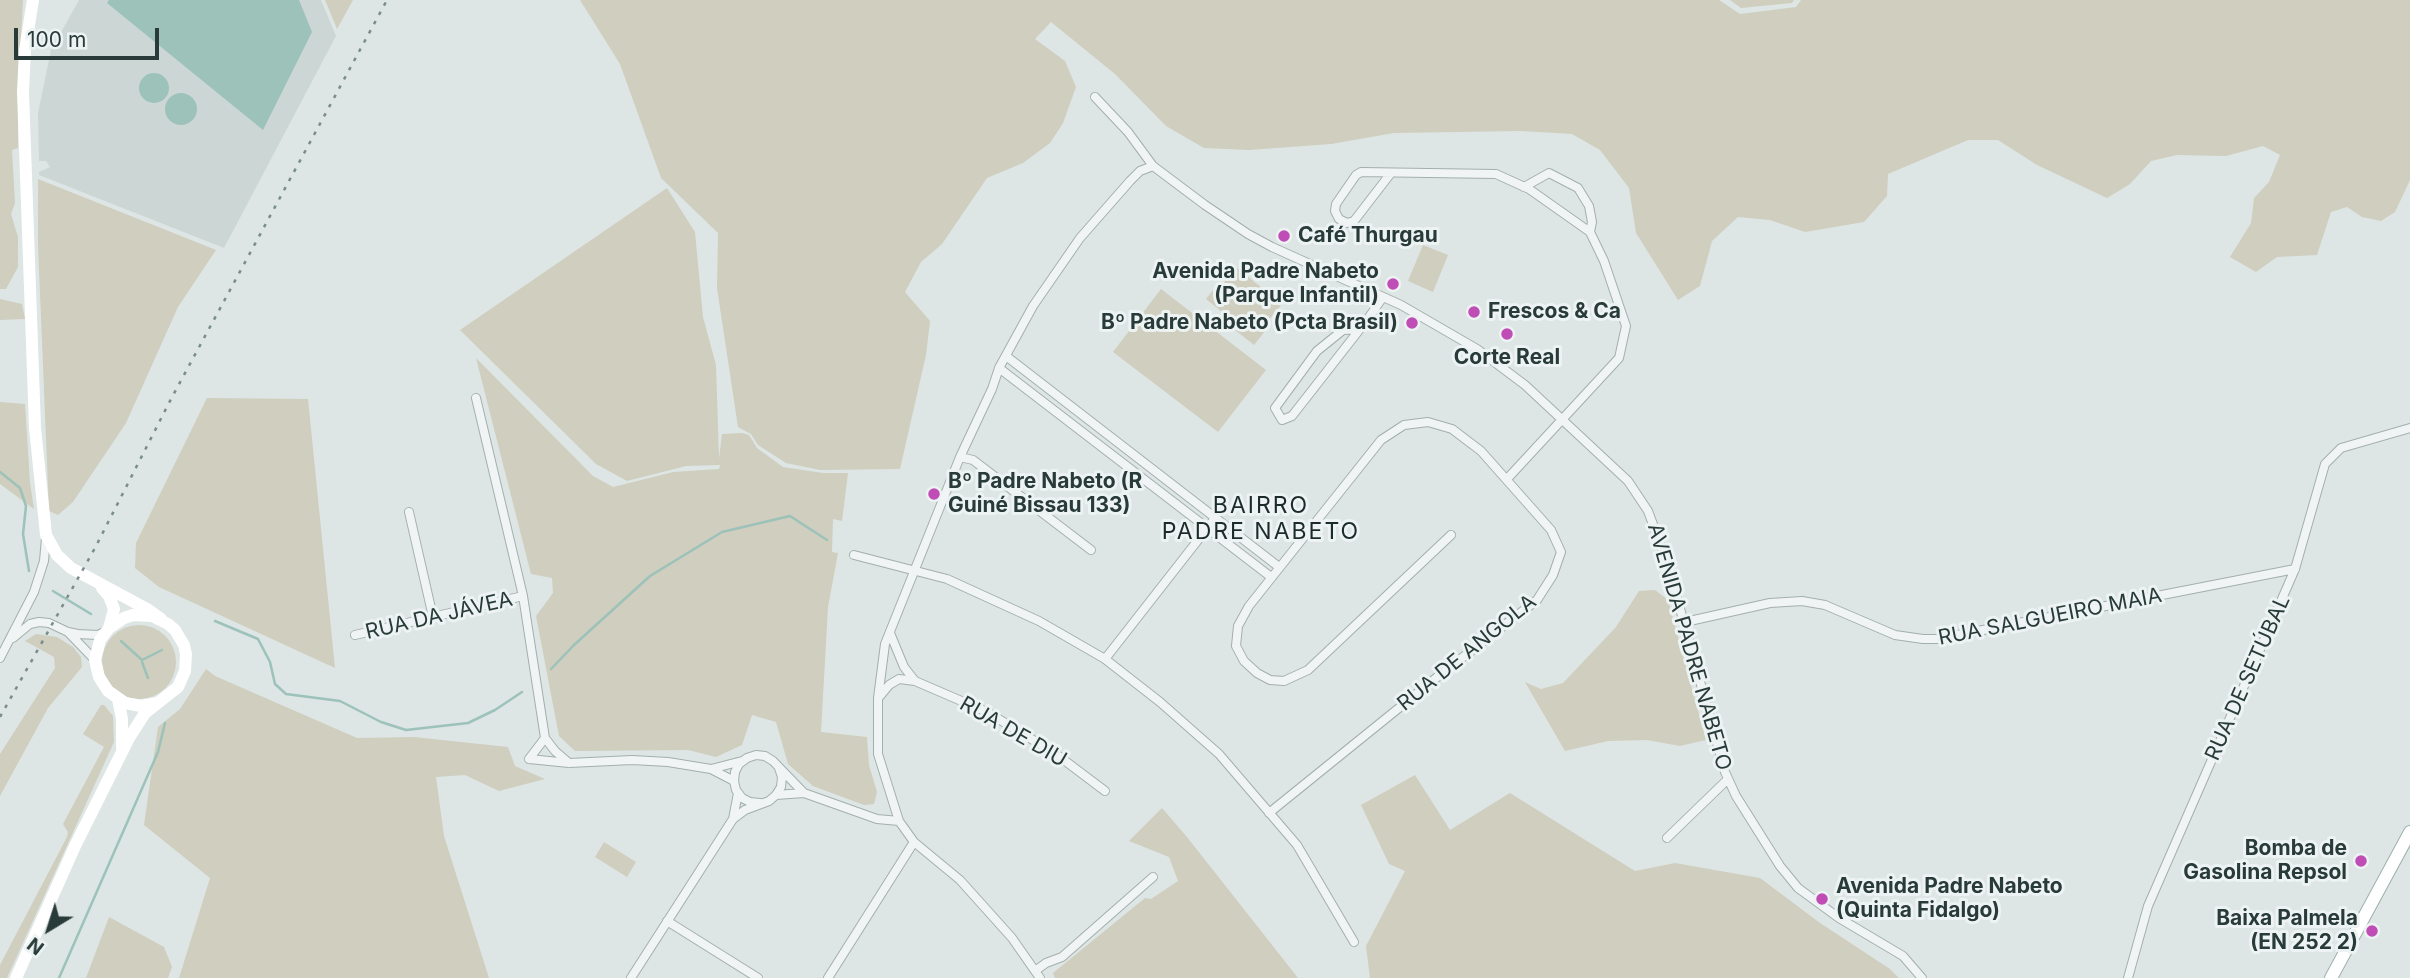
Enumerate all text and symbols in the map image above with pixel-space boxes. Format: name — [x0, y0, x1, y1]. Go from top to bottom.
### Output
scale bar — [18, 14, 163, 58]
text: 100 m — [27, 27, 86, 52]
place label: Café Thurgau — [1298, 223, 1438, 249]
marker: Café Thurgau — [1276, 228, 1292, 244]
place label: Avenida Padre Nabeto (Parque Infantil) — [1152, 259, 1379, 309]
marker: Avenida Padre Nabeto (Parque Infantil) — [1385, 276, 1401, 292]
place label: Frescos & Ca — [1488, 299, 1621, 325]
marker: Frescos & Ca — [1466, 304, 1482, 320]
place label: Bº Padre Nabeto (Pcta Brasil) — [1101, 310, 1398, 336]
marker: Bº Padre Nabeto (Pcta Brasil) — [1404, 315, 1420, 331]
marker: Corte Real — [1499, 326, 1515, 342]
place label: Corte Real — [1454, 345, 1560, 371]
place label: Bº Padre Nabeto (R Guiné Bissau 133) — [948, 469, 1142, 519]
marker: Bº Padre Nabeto (R Guiné Bissau 133) — [926, 486, 942, 502]
district label: BAIRRO PADRE NABETO — [1163, 492, 1359, 546]
street label: AVENIDA PADRE NABETO — [1642, 521, 1736, 773]
street label: RUA SALGUEIRO MAIA — [1936, 583, 2164, 651]
street label: RUA DA JÁVEA — [363, 587, 515, 645]
street label: RUA DE ANGOLA — [1393, 589, 1541, 717]
street label: RUA DE SETÚBAL — [2200, 591, 2296, 765]
street label: RUA DE DIU — [955, 691, 1071, 773]
place label: Bomba de Gasolina Repsol — [2183, 836, 2347, 886]
marker: Bomba de Gasolina Repsol — [2353, 853, 2369, 869]
place label: Avenida Padre Nabeto (Quinta Fidalgo) — [1836, 874, 2063, 924]
marker: Avenida Padre Nabeto (Quinta Fidalgo) — [1814, 891, 1830, 907]
north arrow — [14, 894, 84, 964]
place label: Baixa Palmela (EN 252 2) — [2216, 906, 2358, 956]
marker: Baixa Palmela (EN 252 2) — [2364, 923, 2380, 939]
text: N — [23, 932, 49, 959]

